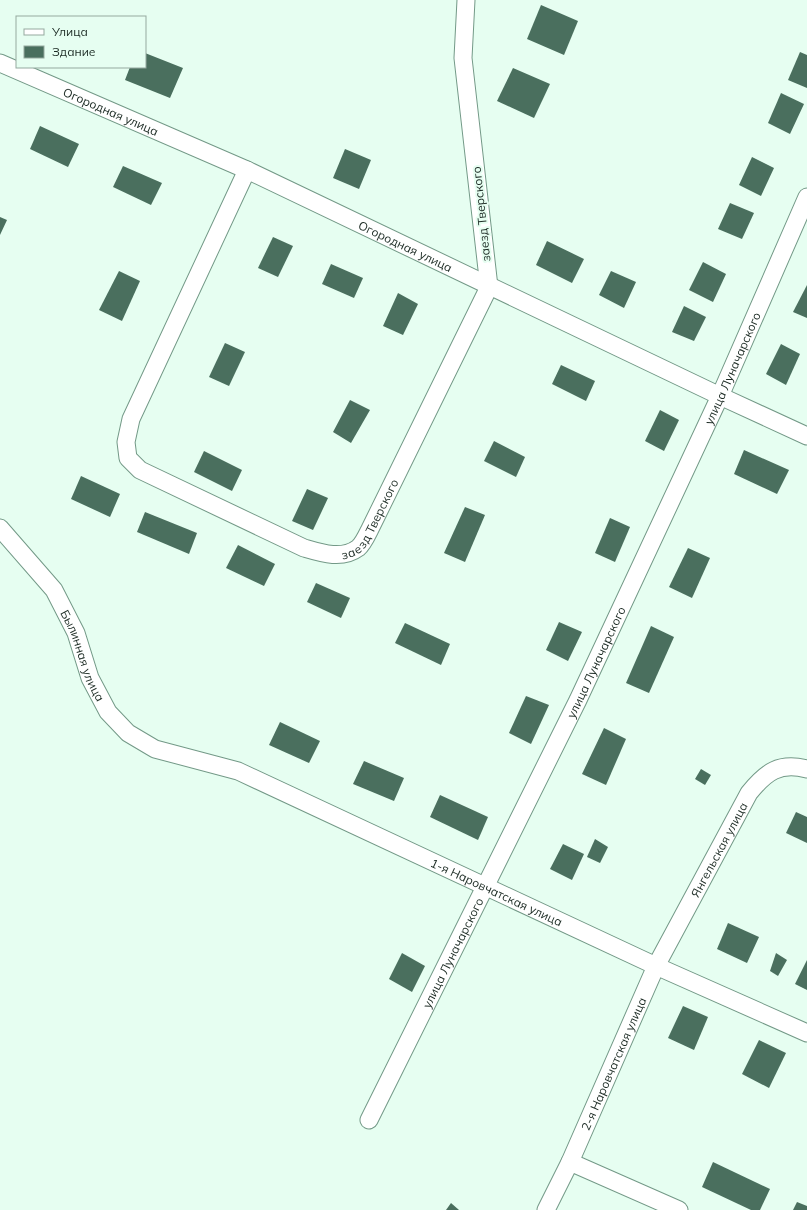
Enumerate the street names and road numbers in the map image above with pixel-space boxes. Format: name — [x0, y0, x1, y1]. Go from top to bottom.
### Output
street label: Огородная улица — [61, 84, 161, 138]
street label: заезд Тверского — [469, 166, 493, 262]
street label: Огородная улица — [356, 217, 455, 275]
street label: улица Луначарского — [700, 309, 763, 427]
street label: заезд Тверского — [340, 476, 401, 562]
street label: улица Луначарского — [563, 604, 628, 720]
street label: Былинная улица — [58, 607, 108, 704]
street label: Янгельская улица — [687, 799, 750, 900]
street label: 1-я Наровчатская улица — [429, 855, 565, 929]
street label: улица Луначарского — [419, 895, 486, 1010]
street label: 2-я Наровчатская улица — [577, 995, 649, 1133]

